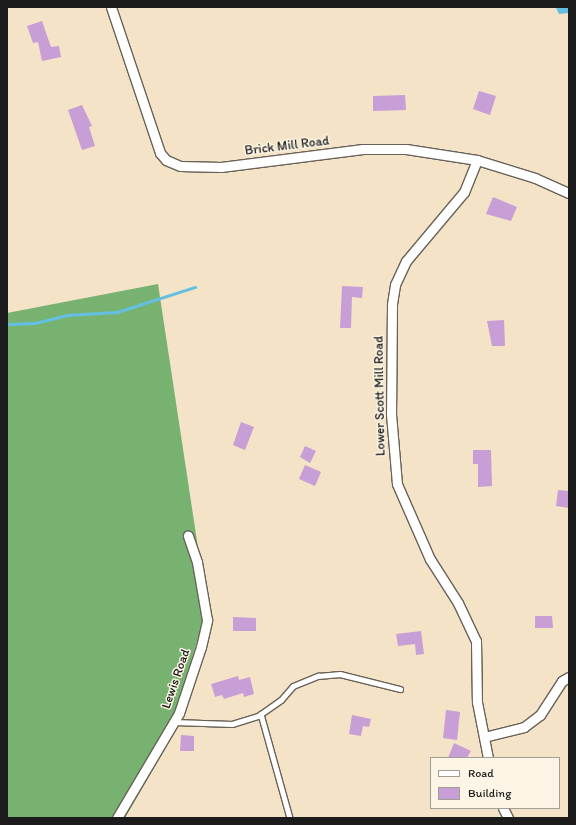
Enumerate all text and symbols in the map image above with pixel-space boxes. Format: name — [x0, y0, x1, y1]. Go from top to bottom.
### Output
street label: Brick Mill Road — [244, 133, 330, 159]
street label: Lower Scott Mill Road — [371, 336, 389, 456]
street label: Lewis Road — [159, 647, 193, 711]
legend — [430, 757, 560, 809]
text: Road — [468, 766, 494, 780]
text: Building — [468, 786, 511, 800]

